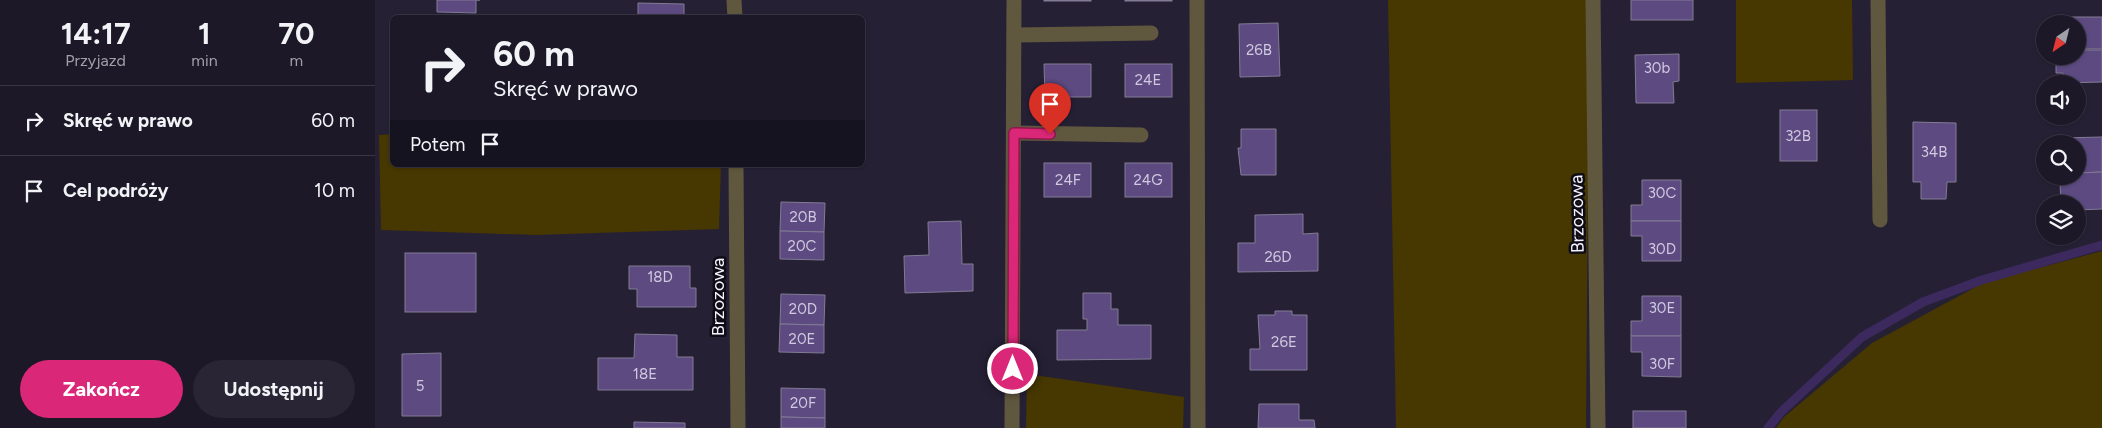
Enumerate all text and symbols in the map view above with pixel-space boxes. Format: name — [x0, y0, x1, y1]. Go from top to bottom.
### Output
text: 14:17 — [61, 15, 131, 52]
text: 1 — [198, 15, 211, 52]
text: 70 — [278, 15, 314, 52]
north arrow — [2036, 15, 2086, 65]
map controls — [2036, 15, 2086, 245]
text: 60 m — [493, 33, 575, 75]
icon: right — [410, 35, 475, 100]
house number: 26B — [1246, 41, 1272, 59]
text: Przyjazd — [65, 51, 126, 70]
text: min — [191, 51, 218, 70]
text: m — [289, 51, 303, 70]
house number: 30b — [1644, 59, 1670, 77]
house number: 24E — [1135, 71, 1161, 89]
text: Skręć w prawo — [493, 75, 638, 102]
button: sound — [2036, 75, 2086, 125]
pin — [1029, 83, 1071, 134]
icon: arrive — [1036, 90, 1064, 118]
icon: right — [20, 107, 48, 135]
text: Skręć w prawo — [63, 109, 193, 132]
text: 60 m — [311, 109, 355, 132]
house number: 32B — [1785, 127, 1811, 145]
icon: arrive — [476, 130, 504, 158]
text: Potem — [410, 133, 466, 156]
button: search — [2036, 135, 2086, 185]
house number: 34B — [1921, 143, 1947, 161]
house number: 24F — [1055, 171, 1081, 189]
house number: 24G — [1133, 171, 1163, 189]
street label: Brzozowa — [1565, 175, 1589, 253]
icon: arrive — [20, 177, 48, 205]
text: Cel podróży — [63, 179, 169, 202]
text: 10 m — [314, 179, 355, 202]
house number: 30C — [1648, 184, 1676, 202]
button: layers — [2036, 195, 2086, 245]
house number: 20B — [789, 208, 817, 226]
house number: 20C — [788, 237, 817, 255]
house number: 30D — [1648, 240, 1676, 258]
house number: 26D — [1264, 248, 1292, 266]
street label: Brzozowa — [707, 258, 729, 336]
house number: 18D — [647, 268, 673, 286]
house number: 30E — [1649, 299, 1675, 317]
house number: 20D — [789, 300, 817, 318]
house number: 20E — [789, 330, 815, 348]
house number: 26E — [1271, 333, 1297, 351]
position arrow — [986, 342, 1038, 394]
house number: 30F — [1649, 355, 1675, 373]
button: Zakończ — [20, 360, 183, 418]
button: Udostępnij — [193, 360, 355, 418]
house number: 18E — [633, 365, 657, 383]
house number: 5 — [416, 377, 424, 395]
house number: 20F — [790, 394, 816, 412]

